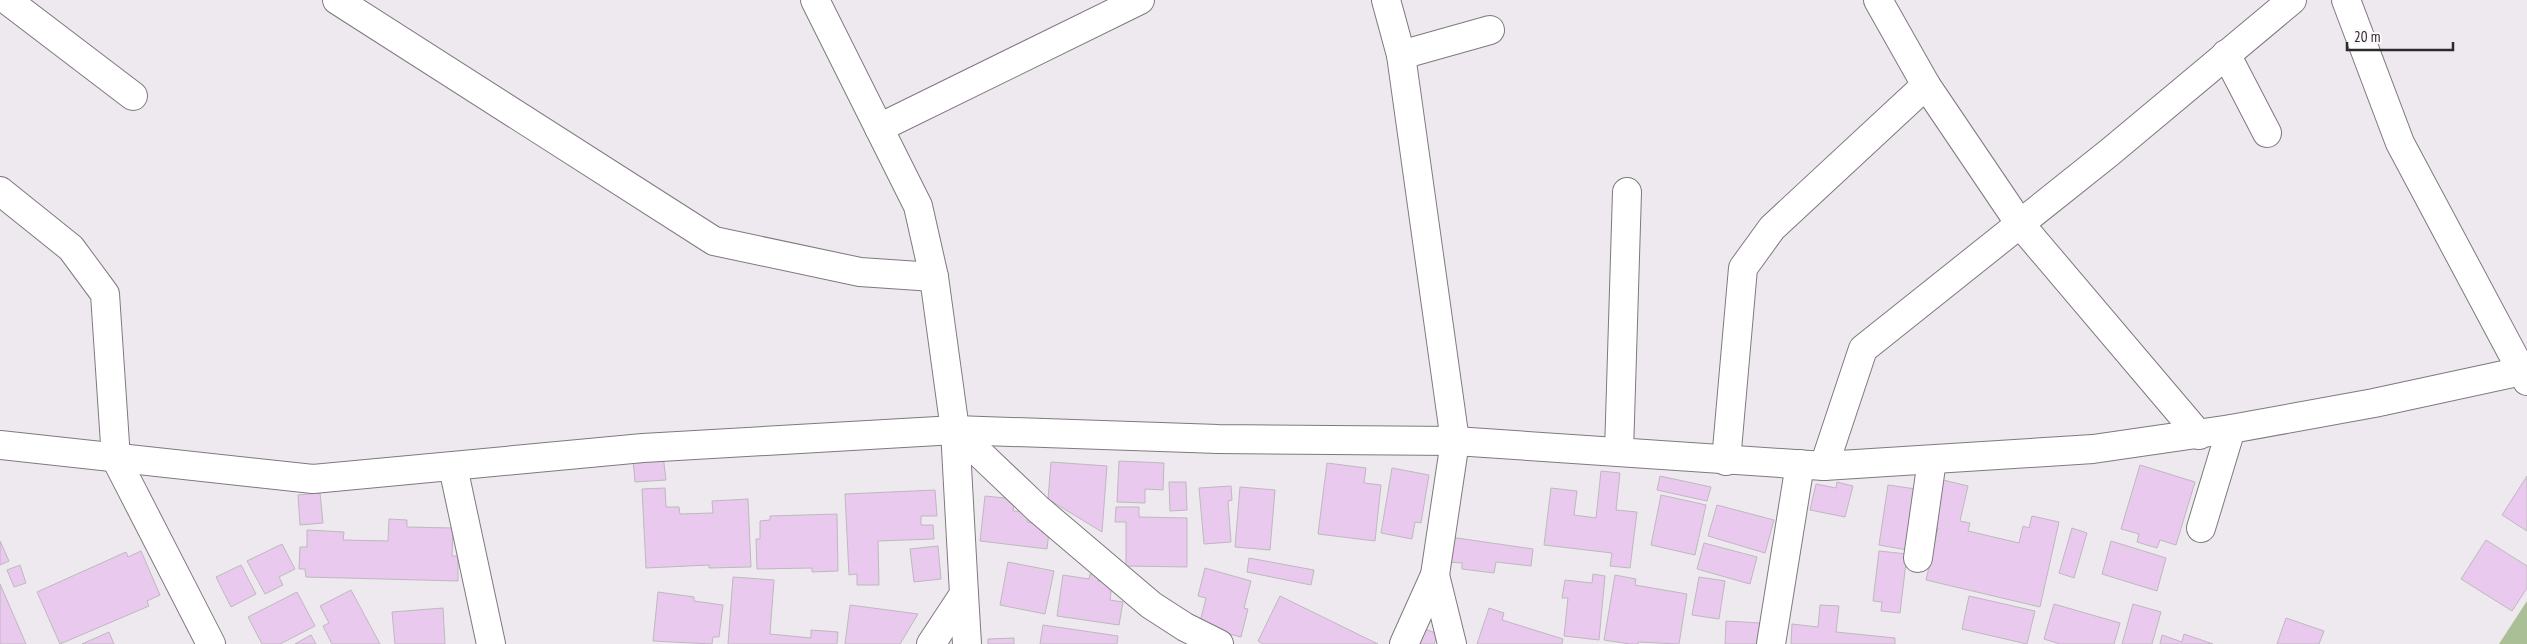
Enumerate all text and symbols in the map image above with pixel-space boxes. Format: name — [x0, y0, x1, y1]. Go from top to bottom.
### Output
scale bar — [2347, 20, 2453, 52]
text: 20 m — [2354, 27, 2380, 46]

